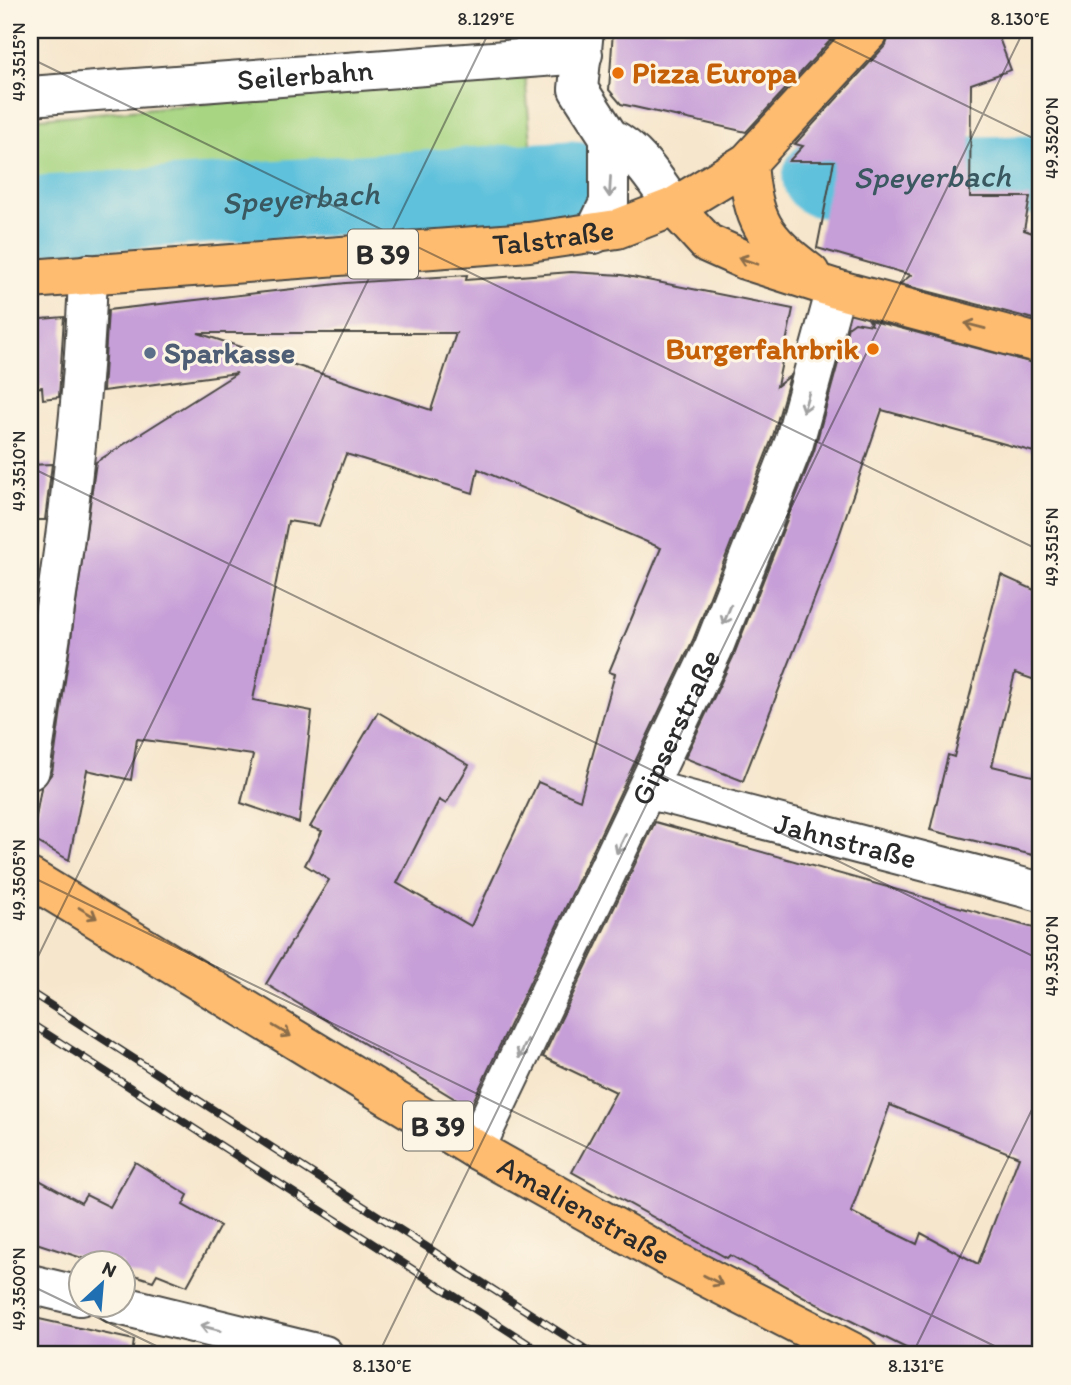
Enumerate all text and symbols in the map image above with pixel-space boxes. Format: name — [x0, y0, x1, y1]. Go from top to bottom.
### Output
text: 8.129°E — [458, 8, 514, 30]
text: 8.130°E — [991, 8, 1049, 30]
text: 49.3515°N — [8, 22, 30, 102]
street label: Seilerbahn — [236, 51, 375, 98]
place label: Pizza Europa — [632, 54, 797, 91]
marker: Pizza Europa — [610, 65, 626, 81]
text: 49.3520°N — [1041, 97, 1063, 179]
water label: Speyerbach — [853, 156, 1011, 197]
water label: Speyerbach — [220, 174, 380, 222]
one-way arrow — [603, 176, 616, 198]
street label: Talstraße — [491, 211, 616, 263]
road number: B 39 — [348, 230, 418, 278]
one-way arrow — [737, 253, 759, 266]
one-way arrow — [964, 319, 987, 332]
place label: Burgerfahrbrik — [665, 330, 859, 367]
place label: Sparkasse — [164, 334, 295, 371]
marker: Burgerfahrbrik — [865, 341, 881, 357]
marker: Sparkasse — [142, 345, 158, 361]
one-way arrow — [798, 391, 811, 413]
text: 49.3510°N — [8, 431, 30, 511]
text: 49.3515°N — [1041, 507, 1063, 587]
one-way arrow — [719, 604, 732, 626]
street label: Gipserstraße — [622, 643, 728, 811]
street label: Jahnstraße — [770, 804, 921, 877]
one-way arrow — [614, 833, 627, 854]
text: 49.3505°N — [8, 839, 30, 921]
one-way arrow — [78, 906, 98, 920]
text: 49.3510°N — [1041, 916, 1063, 996]
one-way arrow — [272, 1024, 292, 1038]
one-way arrow — [516, 1038, 529, 1059]
road number: B 39 — [403, 1102, 473, 1150]
street label: Amalienstraße — [491, 1146, 677, 1273]
text: 49.3500°N — [8, 1247, 30, 1331]
north arrow — [66, 1248, 136, 1318]
text: N — [98, 1256, 120, 1282]
one-way arrow — [702, 1273, 722, 1287]
one-way arrow — [199, 1321, 222, 1334]
text: 8.130°E — [353, 1355, 411, 1377]
text: 8.131°E — [888, 1355, 944, 1377]

